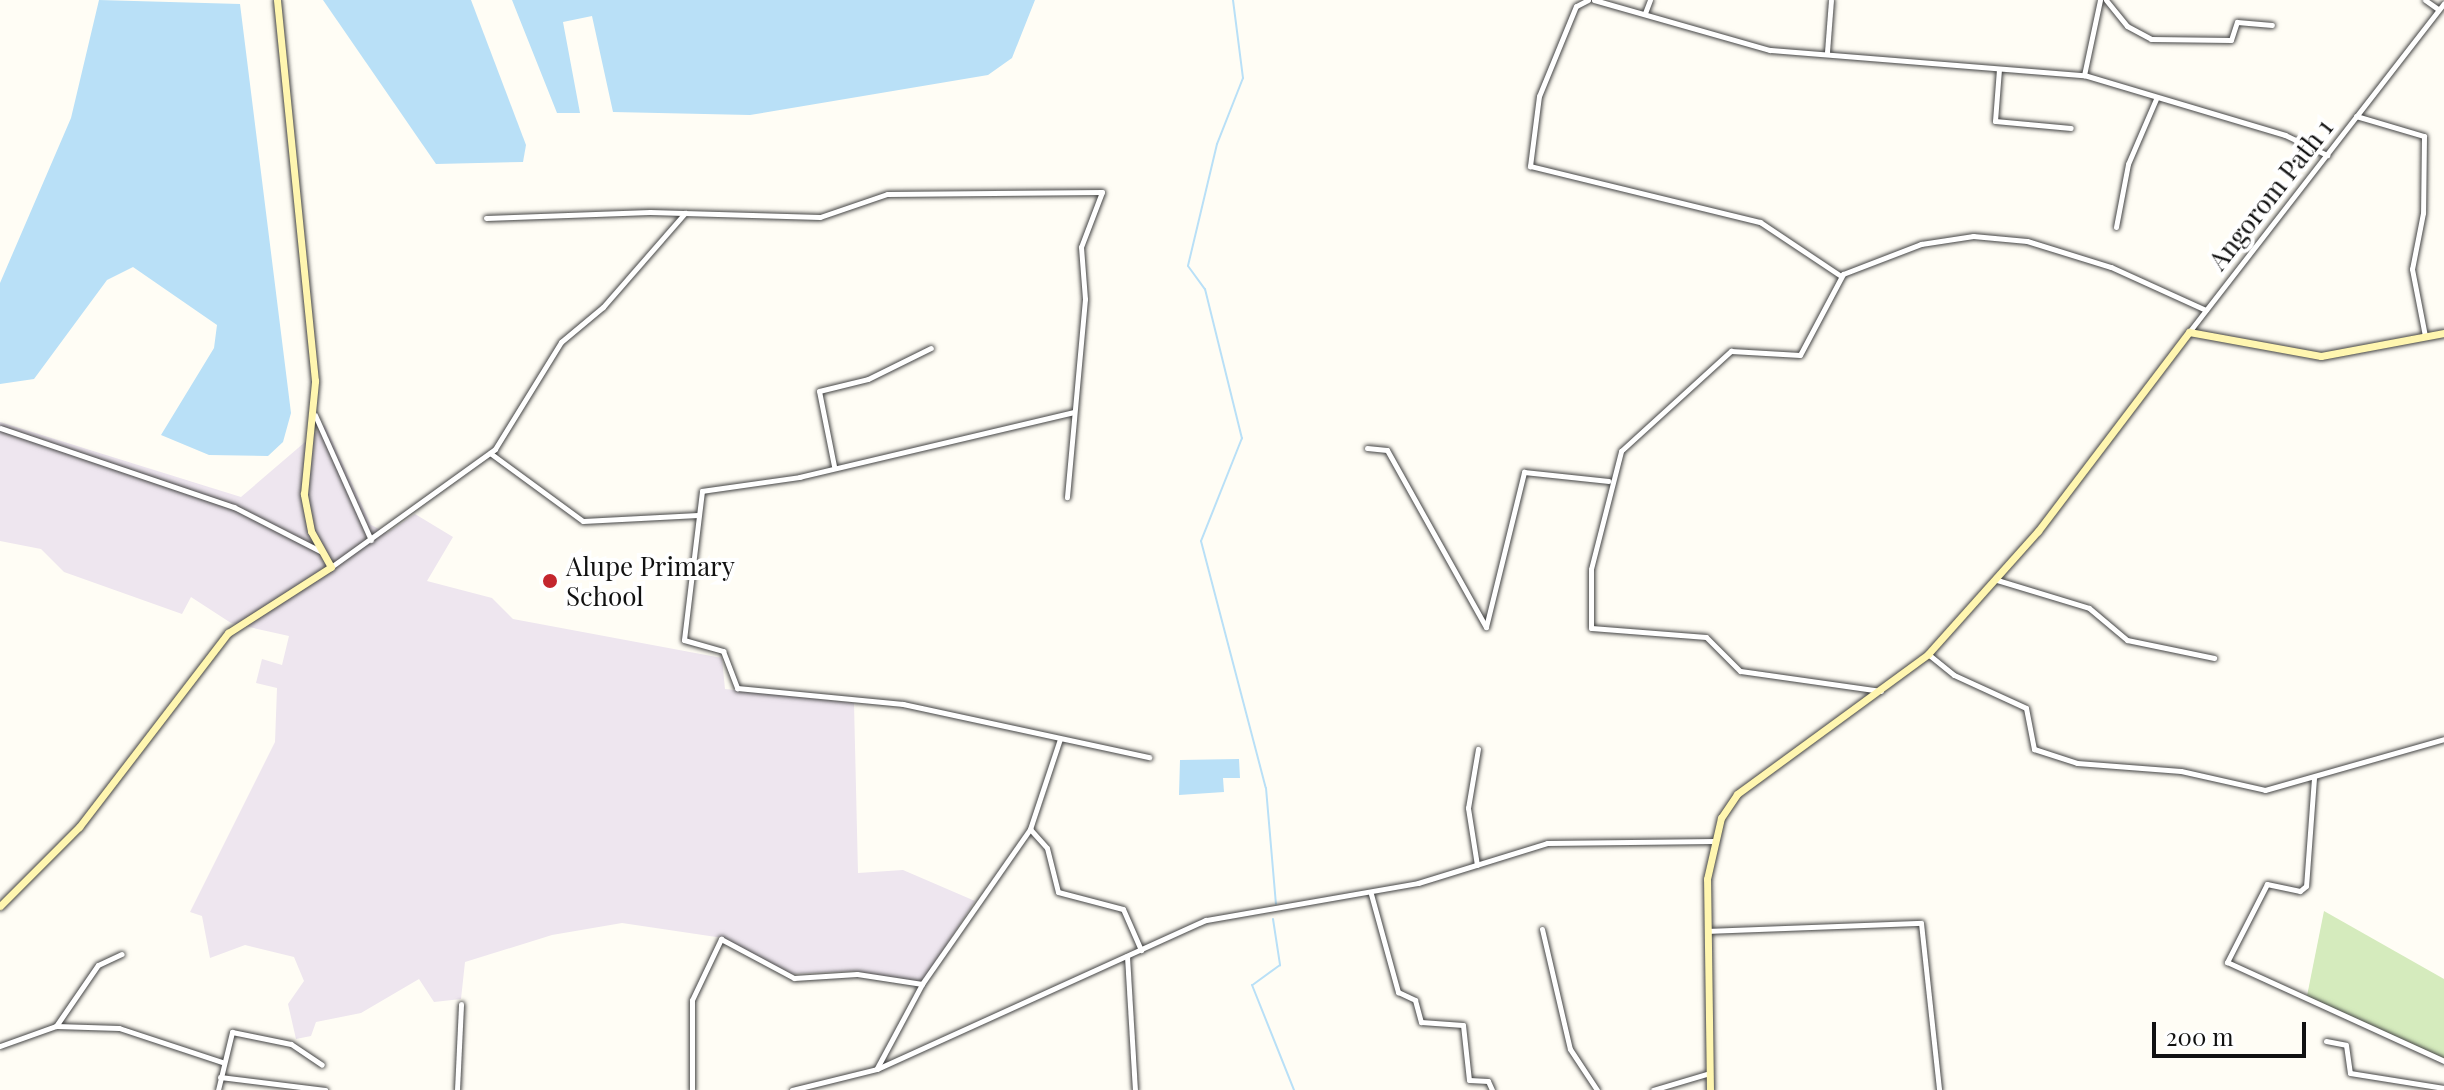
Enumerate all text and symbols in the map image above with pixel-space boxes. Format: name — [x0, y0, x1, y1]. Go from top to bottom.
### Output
street label: Angorom Path 1 — [2201, 112, 2339, 276]
place label: Alupe Primary School — [566, 550, 735, 612]
marker: Alupe Primary School — [541, 572, 559, 590]
scale bar — [2156, 1006, 2310, 1056]
text: 200 m — [2166, 1020, 2234, 1052]

